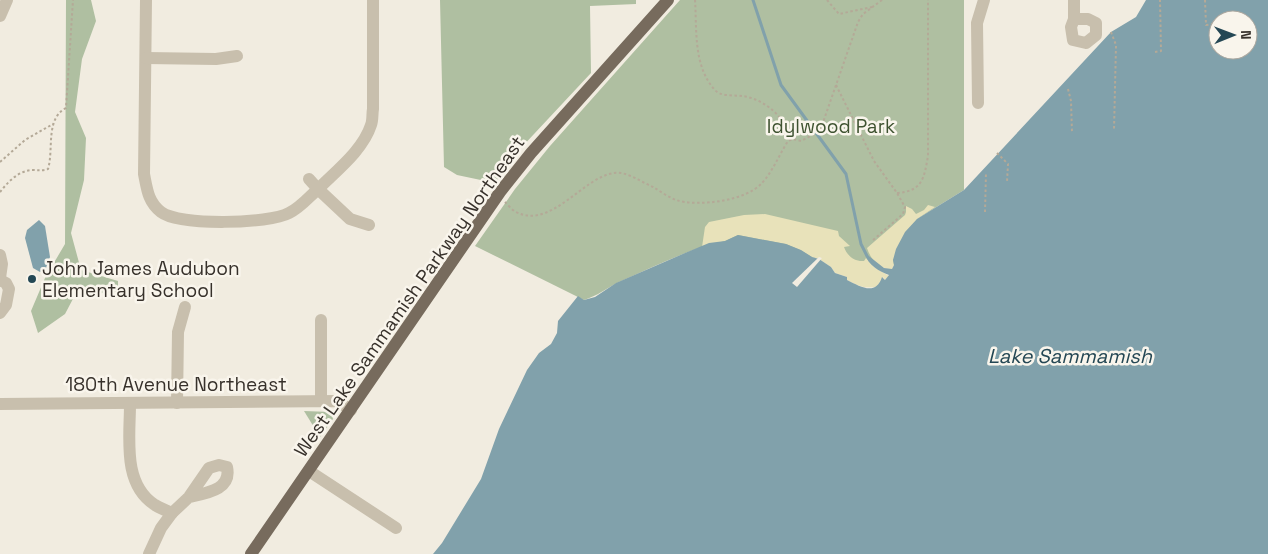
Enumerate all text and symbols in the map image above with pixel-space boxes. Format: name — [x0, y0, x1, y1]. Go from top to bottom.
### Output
north arrow — [1208, 10, 1258, 60]
text: N — [1237, 30, 1255, 40]
park label: Idylwood Park — [767, 114, 895, 139]
street label: West Lake Sammamish Parkway Northeast — [288, 131, 530, 462]
place label: John James Audubon Elementary School — [42, 256, 240, 303]
marker: John James Audubon Elementary School — [26, 273, 38, 285]
water label: Lake Sammamish — [988, 343, 1153, 369]
street label: 180th Avenue Northeast — [65, 372, 287, 397]

